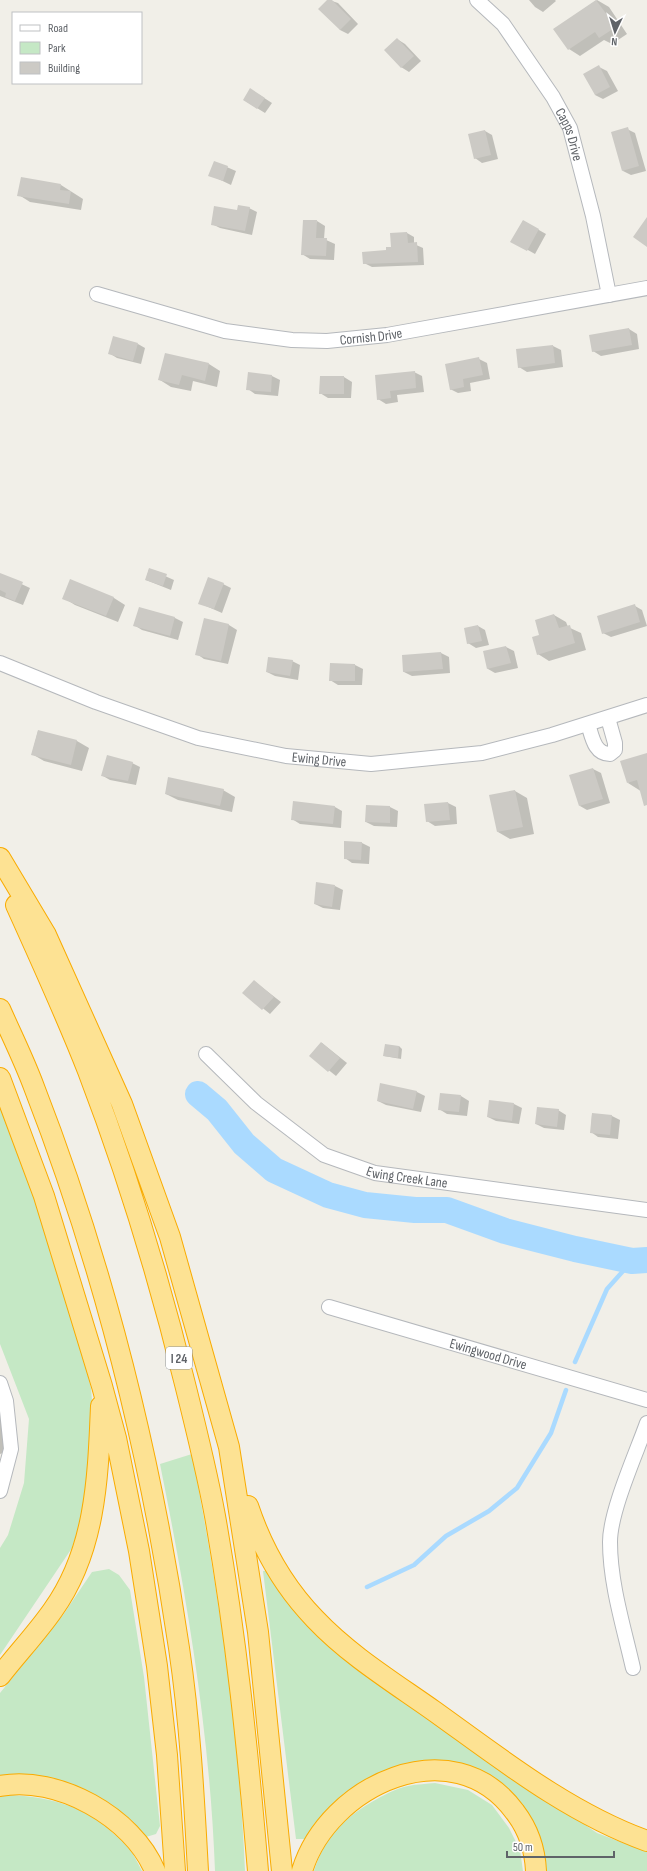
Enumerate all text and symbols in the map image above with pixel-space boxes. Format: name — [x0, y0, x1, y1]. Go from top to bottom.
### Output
legend — [12, 12, 142, 84]
north arrow — [595, 12, 635, 52]
text: Road — [48, 21, 68, 36]
text: N — [611, 35, 618, 48]
text: Park — [48, 41, 66, 56]
text: Building — [48, 61, 80, 76]
street label: Capps Drive — [552, 105, 586, 163]
street label: Cornish Drive — [339, 324, 404, 349]
street label: Ewing Drive — [291, 749, 347, 771]
street label: Ewing Creek Lane — [364, 1163, 449, 1192]
street label: Ewingwood Drive — [448, 1335, 529, 1373]
road number: I 24 — [166, 1347, 192, 1369]
scale bar — [507, 1833, 614, 1859]
text: 50 m — [513, 1840, 533, 1855]

